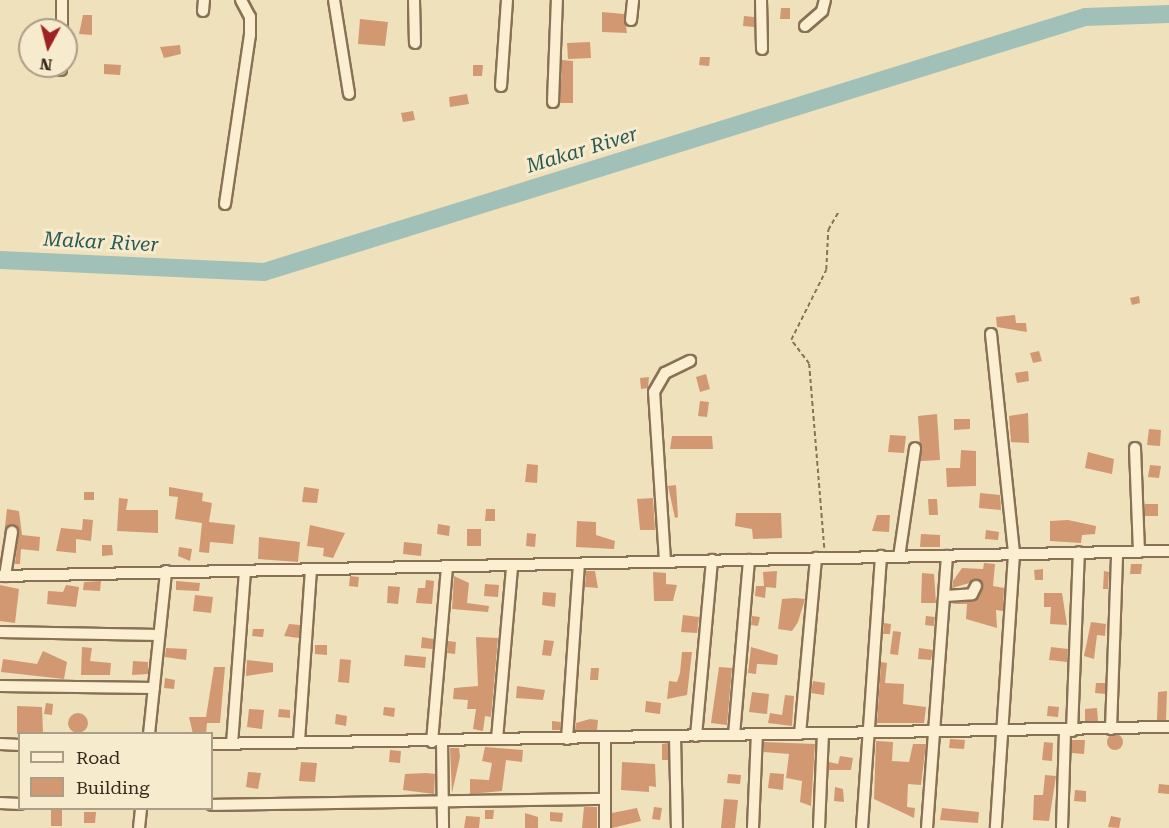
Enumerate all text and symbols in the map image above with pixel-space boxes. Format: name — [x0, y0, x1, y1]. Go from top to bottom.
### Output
north arrow — [18, 18, 78, 78]
text: N — [39, 54, 53, 75]
water label: Makar River — [523, 122, 641, 178]
water label: Makar River — [43, 227, 159, 257]
legend — [18, 732, 213, 810]
text: Road — [76, 747, 120, 768]
text: Building — [76, 777, 150, 798]

